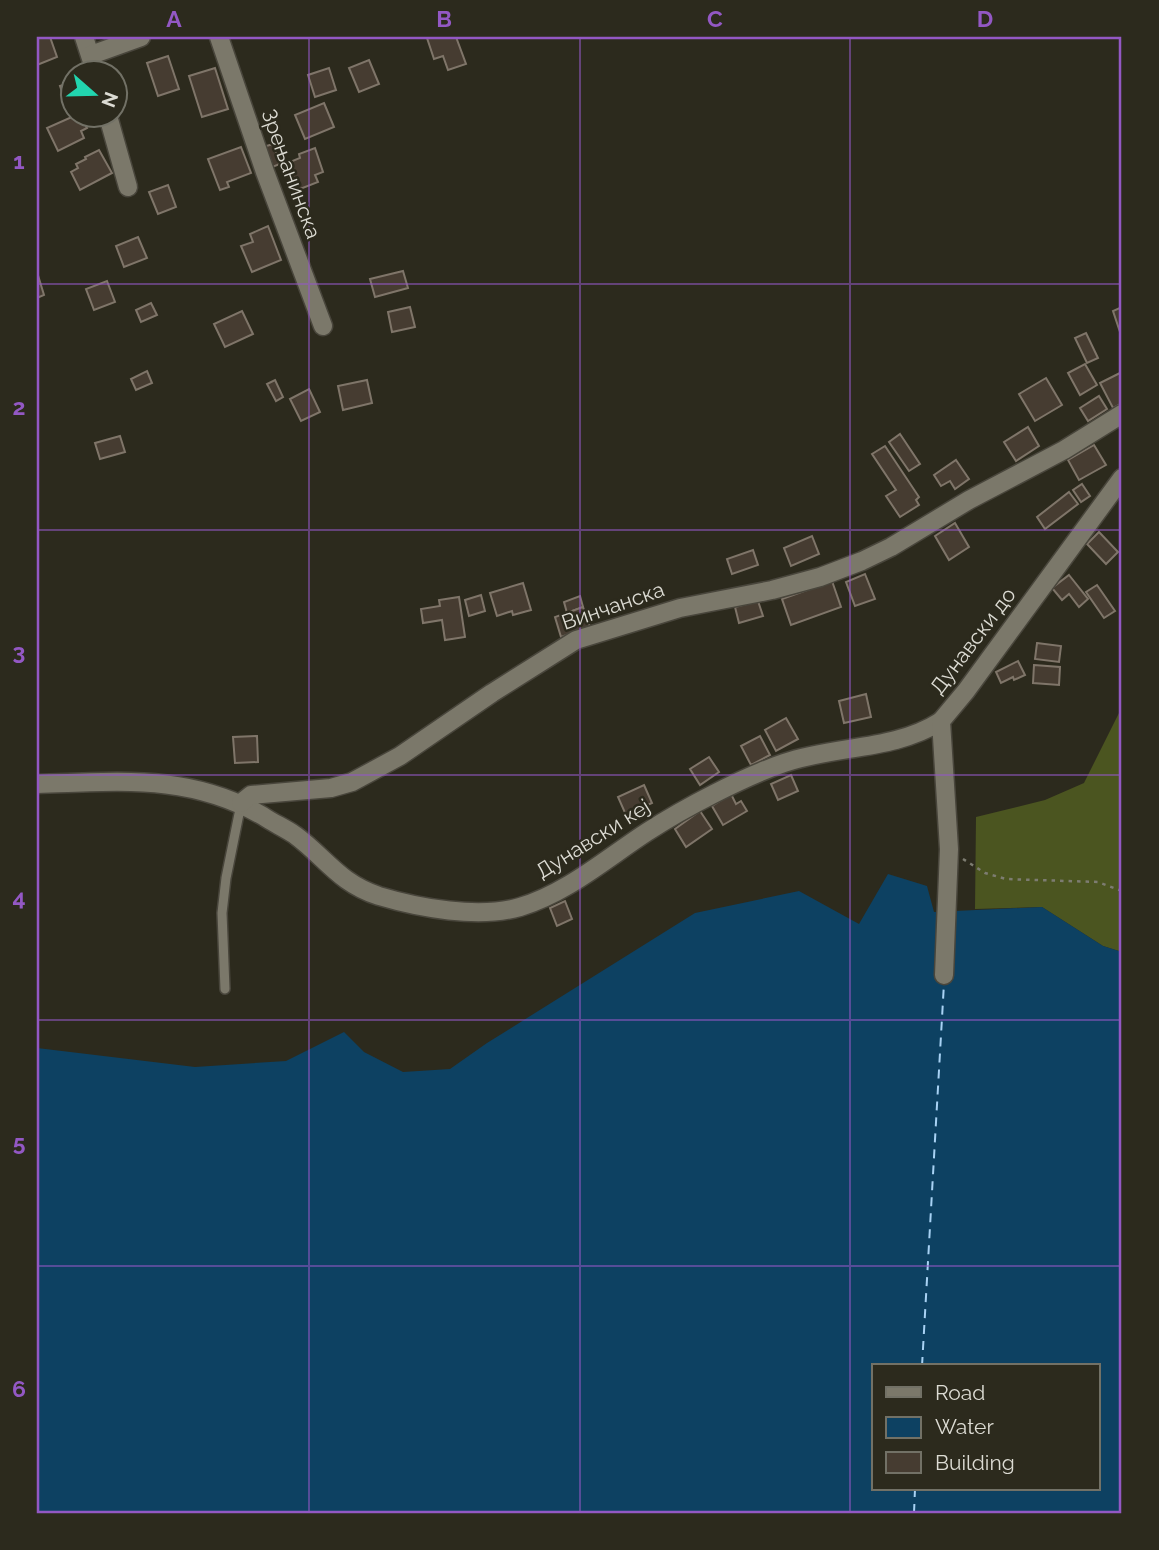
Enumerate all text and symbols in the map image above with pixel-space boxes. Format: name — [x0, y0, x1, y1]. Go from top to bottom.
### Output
text: A — [166, 5, 182, 32]
text: B — [436, 5, 452, 32]
text: C — [707, 5, 723, 32]
text: D — [977, 5, 993, 32]
north arrow — [60, 60, 130, 130]
text: N — [97, 89, 123, 110]
street label: Зрењанинска — [256, 106, 326, 242]
text: 1 — [13, 147, 25, 174]
text: 2 — [13, 393, 25, 420]
street label: Винчанска — [558, 576, 668, 635]
street label: Дунавски до — [924, 582, 1021, 699]
text: 3 — [13, 638, 25, 665]
street label: Дунавски кеј — [531, 794, 654, 884]
text: 4 — [12, 884, 26, 911]
text: 5 — [13, 1129, 26, 1156]
legend — [872, 1364, 1100, 1490]
text: 6 — [12, 1375, 26, 1402]
text: Road — [935, 1380, 985, 1405]
text: Water — [935, 1414, 994, 1439]
text: Building — [935, 1450, 1015, 1475]

